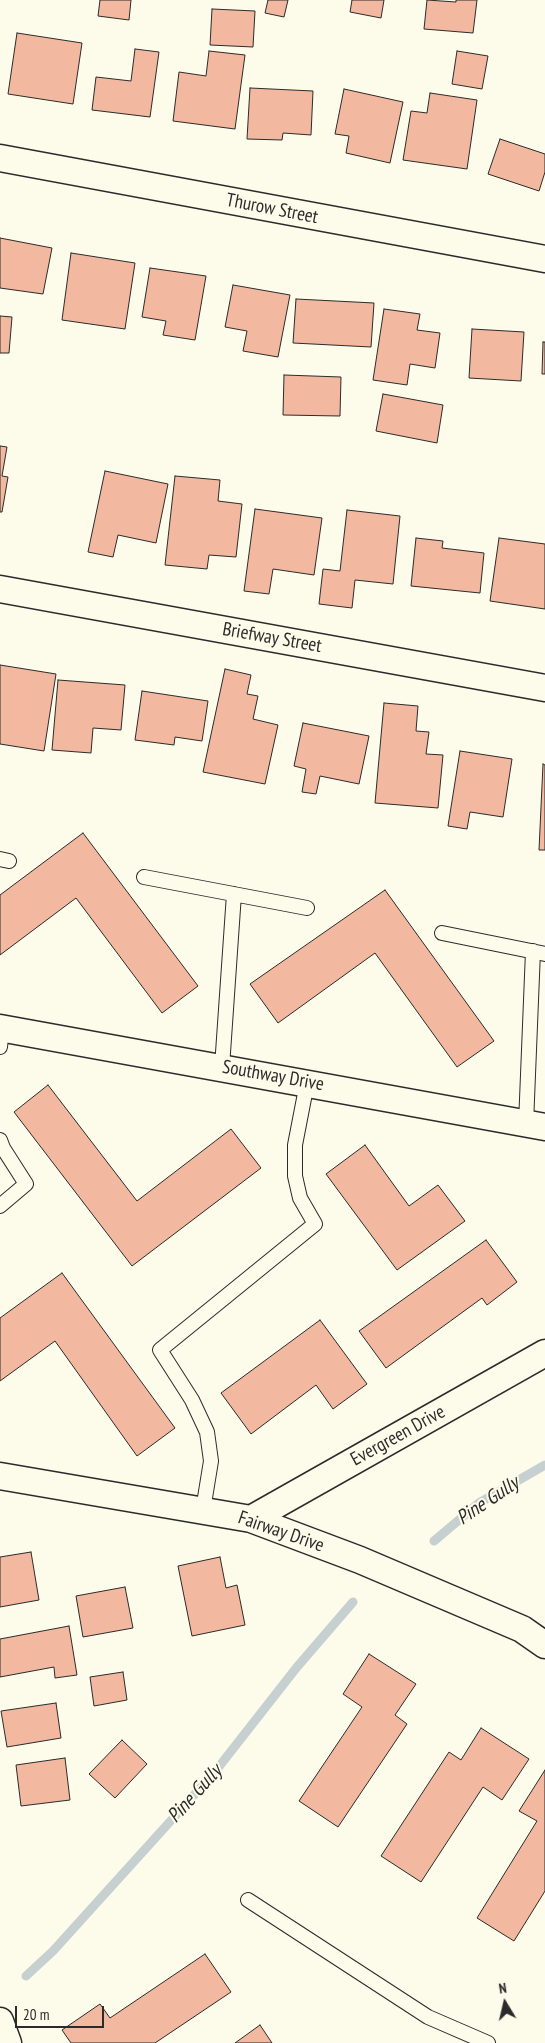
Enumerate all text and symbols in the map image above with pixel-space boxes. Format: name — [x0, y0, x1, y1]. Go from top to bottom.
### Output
street label: Thurow Street — [224, 189, 320, 229]
street label: Briefway Street — [221, 618, 323, 658]
street label: Southway Drive — [220, 1056, 326, 1096]
street label: Evergreen Drive — [347, 1401, 449, 1471]
water label: Pine Gully — [452, 1471, 524, 1531]
street label: Fairway Drive — [235, 1507, 327, 1557]
water label: Pine Gully — [163, 1760, 227, 1828]
north arrow — [480, 1978, 530, 2028]
text: N — [498, 1979, 508, 1998]
scale bar — [18, 1996, 106, 2028]
text: 20 m — [23, 2005, 49, 2024]

